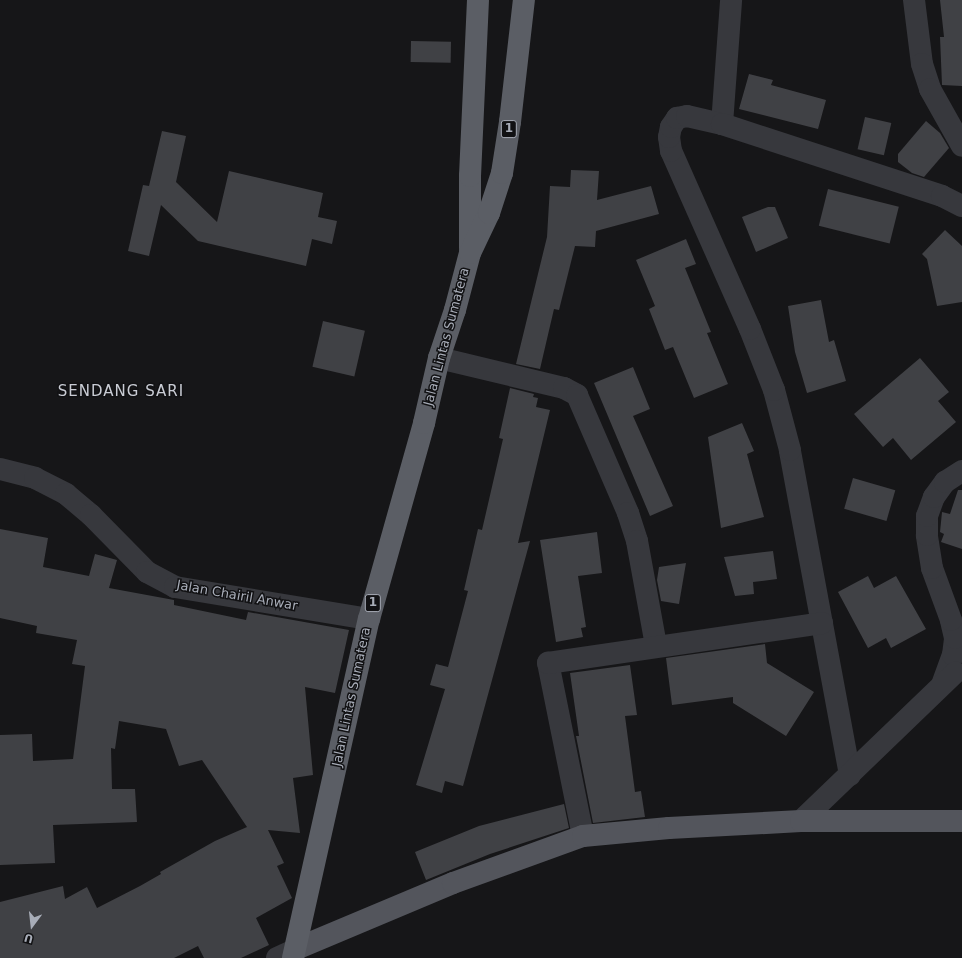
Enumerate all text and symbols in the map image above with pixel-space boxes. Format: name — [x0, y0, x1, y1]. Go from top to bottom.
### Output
road number: 1 — [500, 119, 518, 139]
street label: Jalan Lintas Sumatera — [421, 266, 473, 408]
district label: SENDANG SARI — [58, 383, 184, 401]
street label: Jalan Chairil Anwar — [175, 578, 299, 614]
road number: 1 — [364, 593, 382, 613]
street label: Jalan Lintas Sumatera — [330, 626, 374, 768]
north arrow — [12, 906, 52, 946]
text: U — [23, 931, 35, 946]

